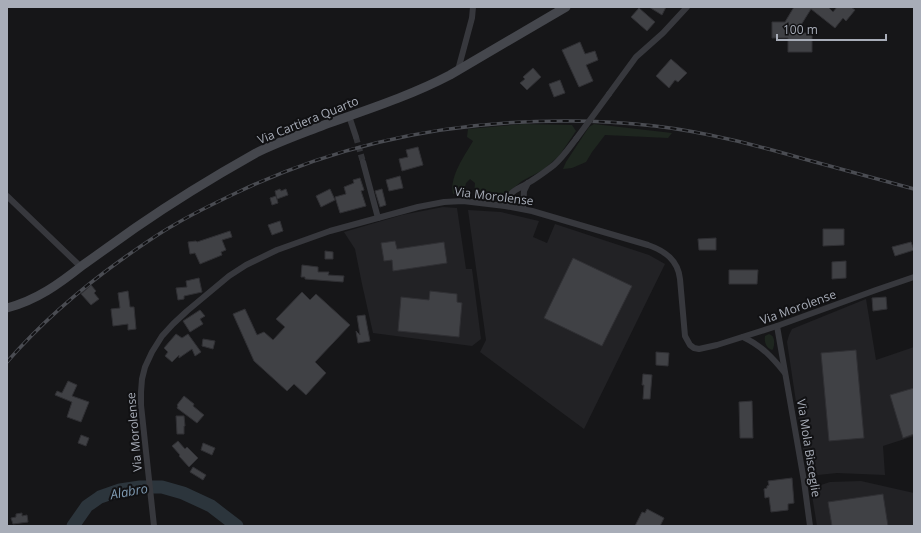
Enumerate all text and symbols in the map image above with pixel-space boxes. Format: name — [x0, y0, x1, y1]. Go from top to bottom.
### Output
scale bar — [777, 16, 886, 42]
text: 100 m — [783, 21, 818, 38]
street label: Via Cartiera Quarto — [255, 92, 361, 148]
street label: Via Morolense — [453, 183, 535, 209]
street label: Via Morolense — [758, 285, 839, 329]
street label: Via Morolense — [122, 391, 146, 472]
street label: Via Mola Bisceglie — [793, 398, 825, 499]
water label: Alabro — [108, 479, 149, 503]

